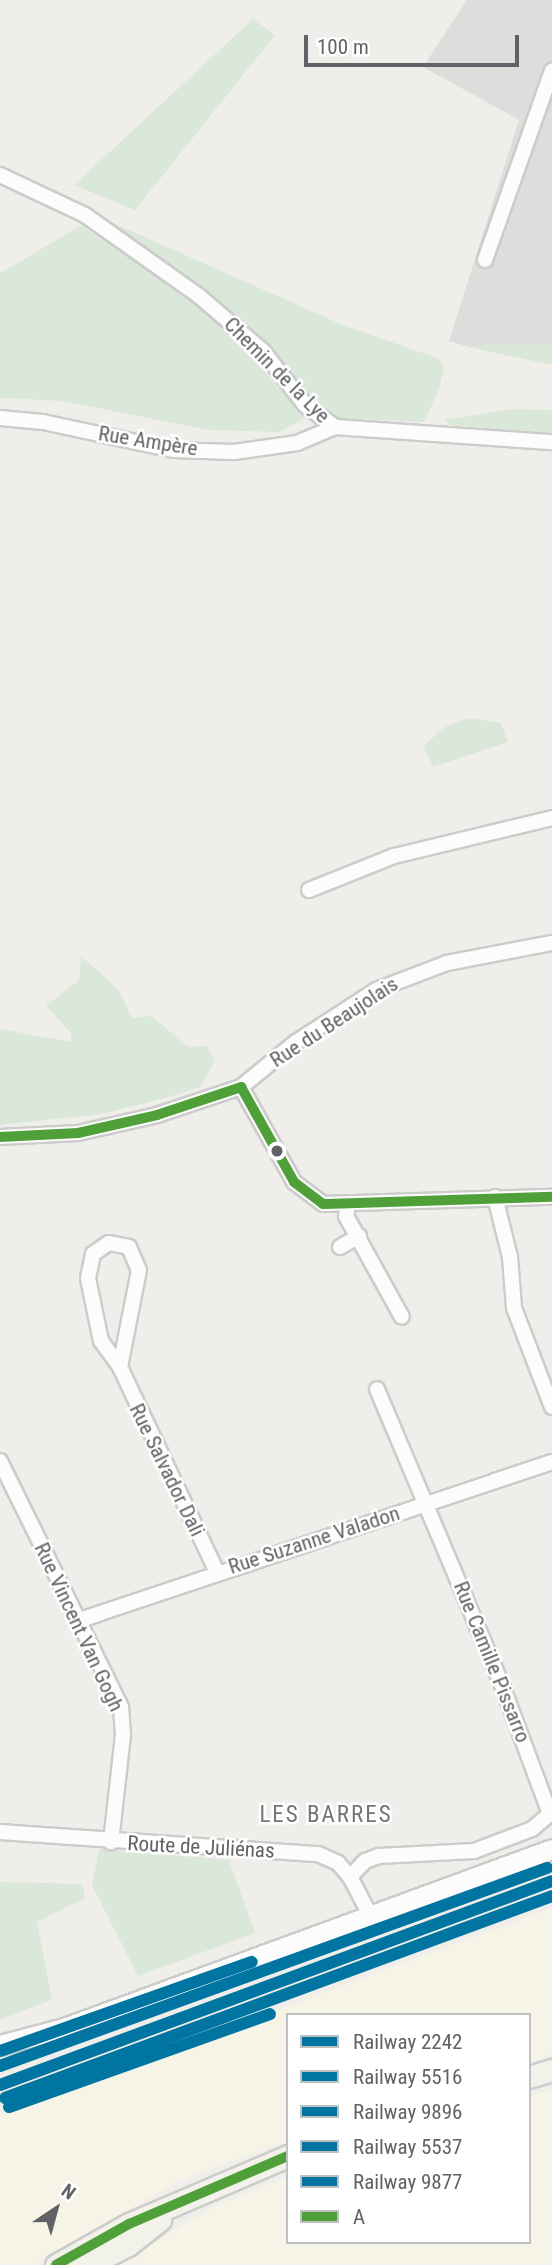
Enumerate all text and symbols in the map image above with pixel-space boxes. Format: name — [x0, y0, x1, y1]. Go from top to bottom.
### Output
scale bar — [307, 21, 522, 65]
text: 100 m — [317, 35, 369, 59]
street label: Chemin de la Lye — [219, 312, 335, 428]
street label: Rue Ampère — [97, 421, 199, 461]
street label: Rue du Beaujolais — [265, 971, 403, 1073]
unlabelled marker — [270, 1144, 284, 1158]
street label: Rue Salvador Dali — [124, 1400, 210, 1540]
street label: Rue Suzanne Valadon — [225, 1500, 403, 1580]
street label: Rue Vincent Van Gogh — [29, 1539, 129, 1715]
street label: Rue Camille Pissarro — [448, 1578, 536, 1746]
district label: LES BARRES — [261, 1801, 391, 1829]
street label: Route de Juliénas — [127, 1831, 275, 1863]
legend — [286, 2013, 531, 2244]
text: Railway 2242 — [353, 2030, 462, 2054]
text: Railway 5516 — [353, 2065, 462, 2089]
text: Railway 9896 — [353, 2100, 462, 2124]
text: Railway 5537 — [353, 2135, 462, 2159]
text: Railway 9877 — [353, 2170, 462, 2194]
north arrow — [21, 2174, 91, 2244]
text: N — [57, 2179, 80, 2204]
text: A — [353, 2205, 365, 2229]

